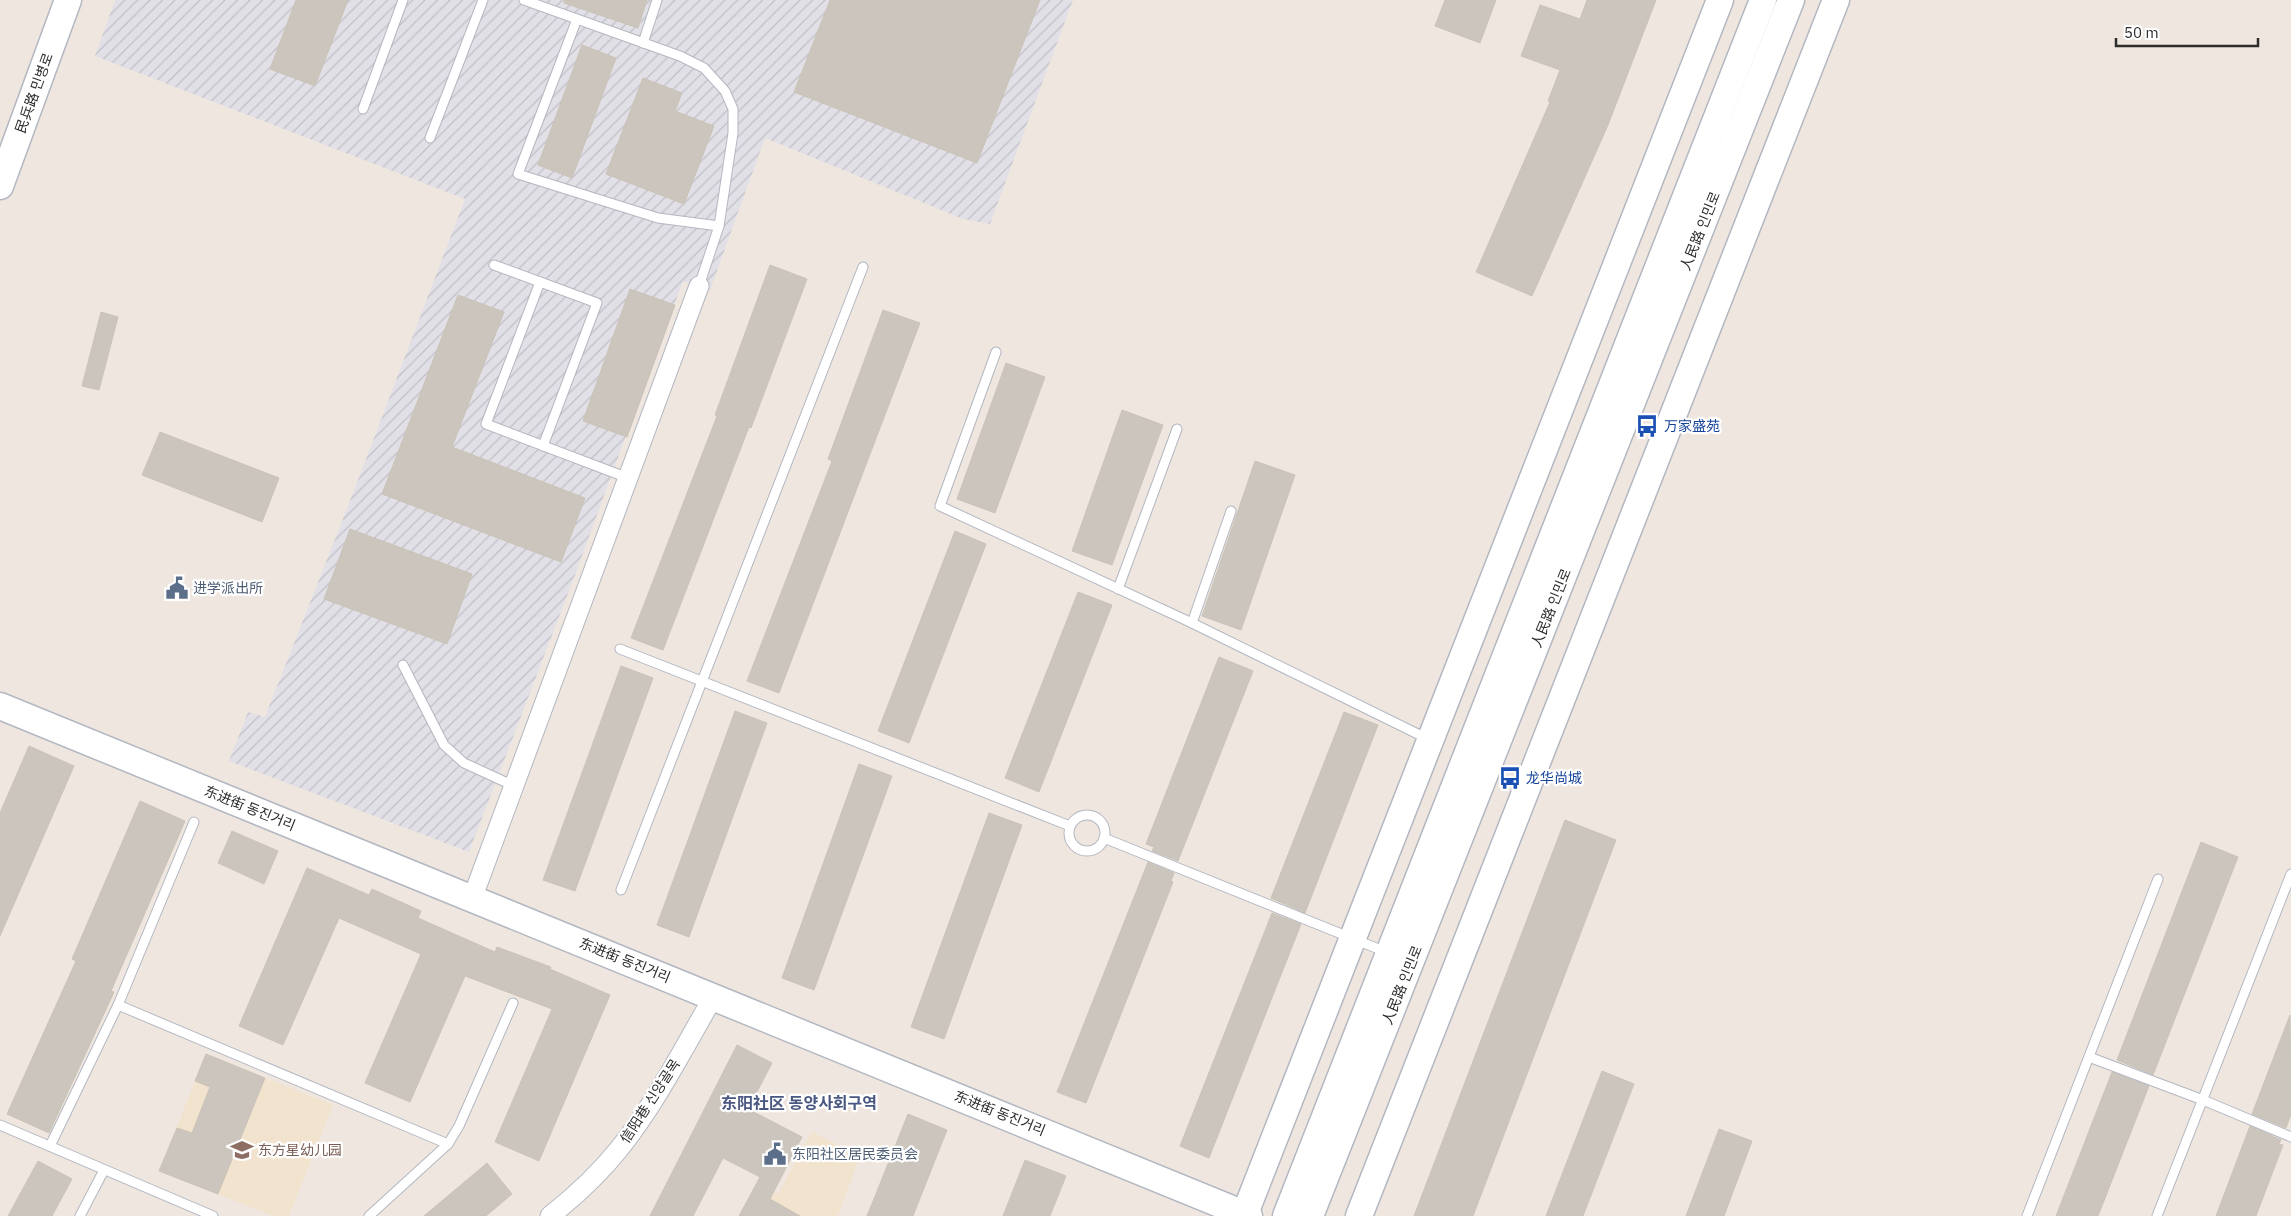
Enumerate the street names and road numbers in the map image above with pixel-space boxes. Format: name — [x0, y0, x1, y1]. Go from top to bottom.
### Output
street label: 民兵路 민병로 — [11, 50, 57, 136]
street label: 人民路 인민로 — [1676, 189, 1724, 273]
street label: 人民路 인민로 — [1527, 566, 1575, 650]
street label: 东进街 동진거리 — [202, 782, 298, 834]
street label: 东进街 동진거리 — [577, 934, 673, 986]
street label: 人民路 인민로 — [1378, 943, 1426, 1027]
street label: 信阳巷 신양골목 — [616, 1055, 684, 1147]
street label: 东进街 동진거리 — [952, 1087, 1048, 1139]

